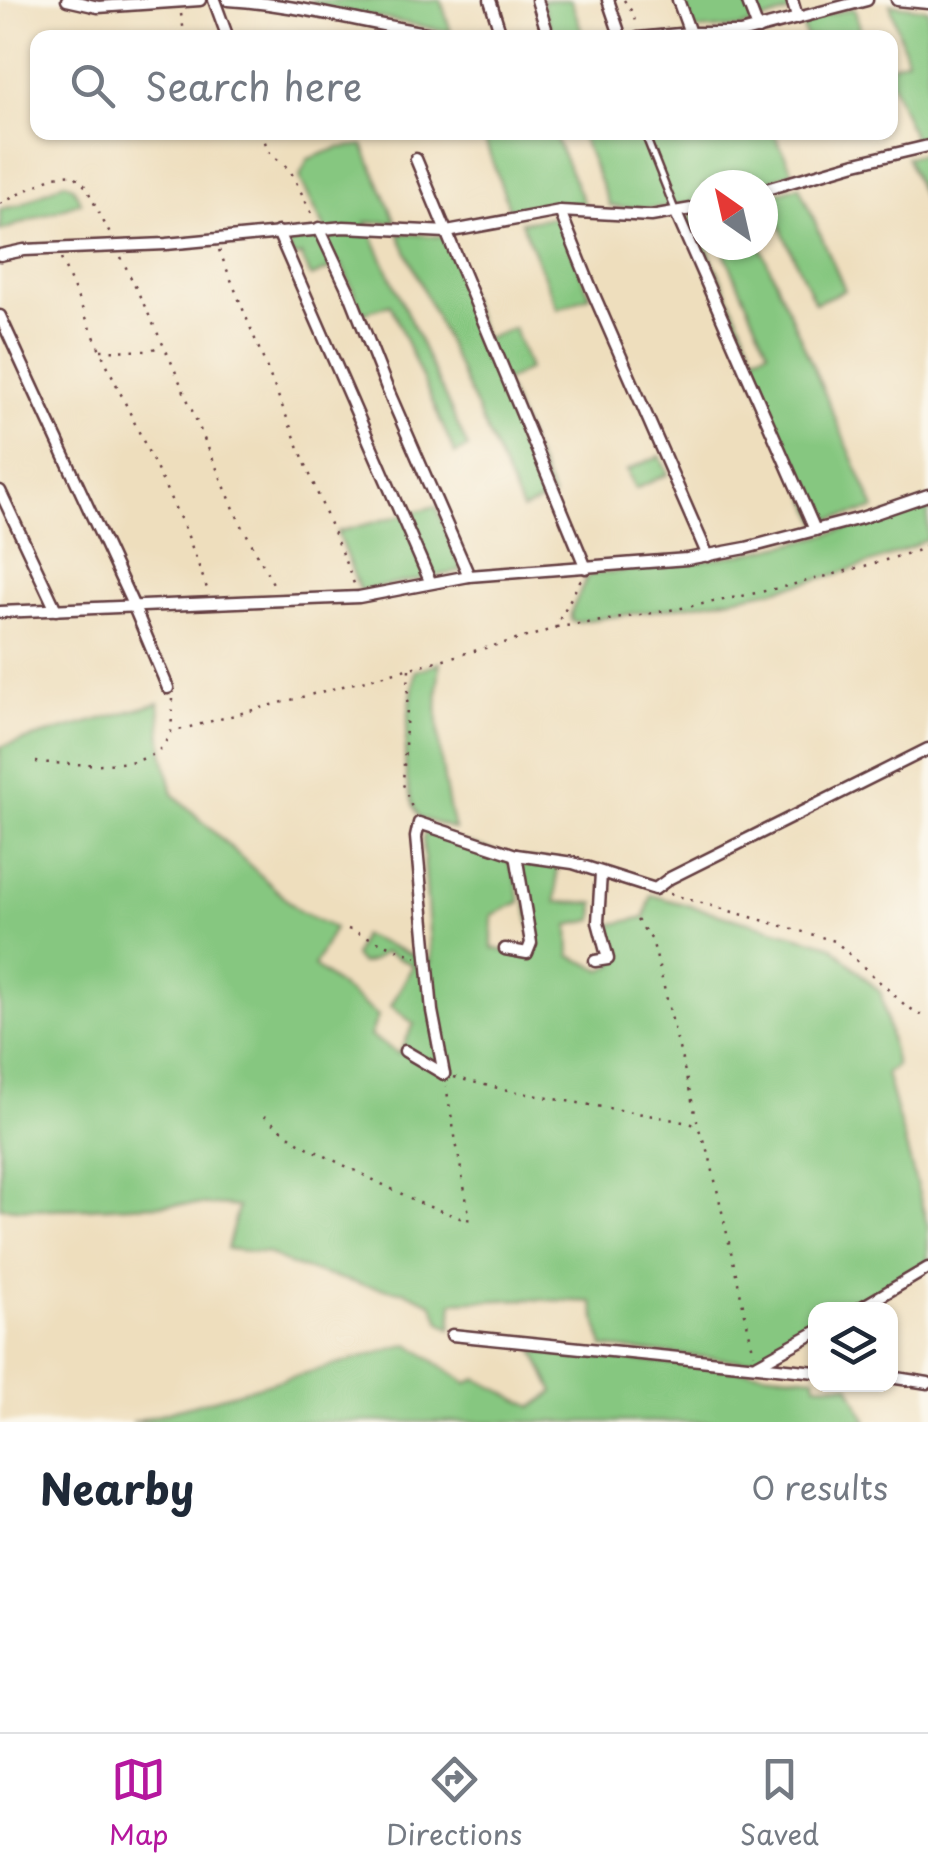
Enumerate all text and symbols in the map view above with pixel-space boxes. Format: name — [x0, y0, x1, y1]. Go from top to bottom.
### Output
search box — [30, 30, 898, 140]
text: Search here — [145, 57, 362, 114]
icon: search — [65, 58, 120, 113]
north arrow — [688, 170, 778, 260]
map controls — [808, 1302, 898, 1392]
button: layers — [808, 1302, 898, 1392]
text: Nearby — [40, 1456, 194, 1519]
text: 0 results — [752, 1463, 888, 1511]
tab: Map — [109, 1752, 169, 1855]
tab: Directions — [386, 1752, 522, 1855]
tab: Saved — [740, 1752, 819, 1855]

